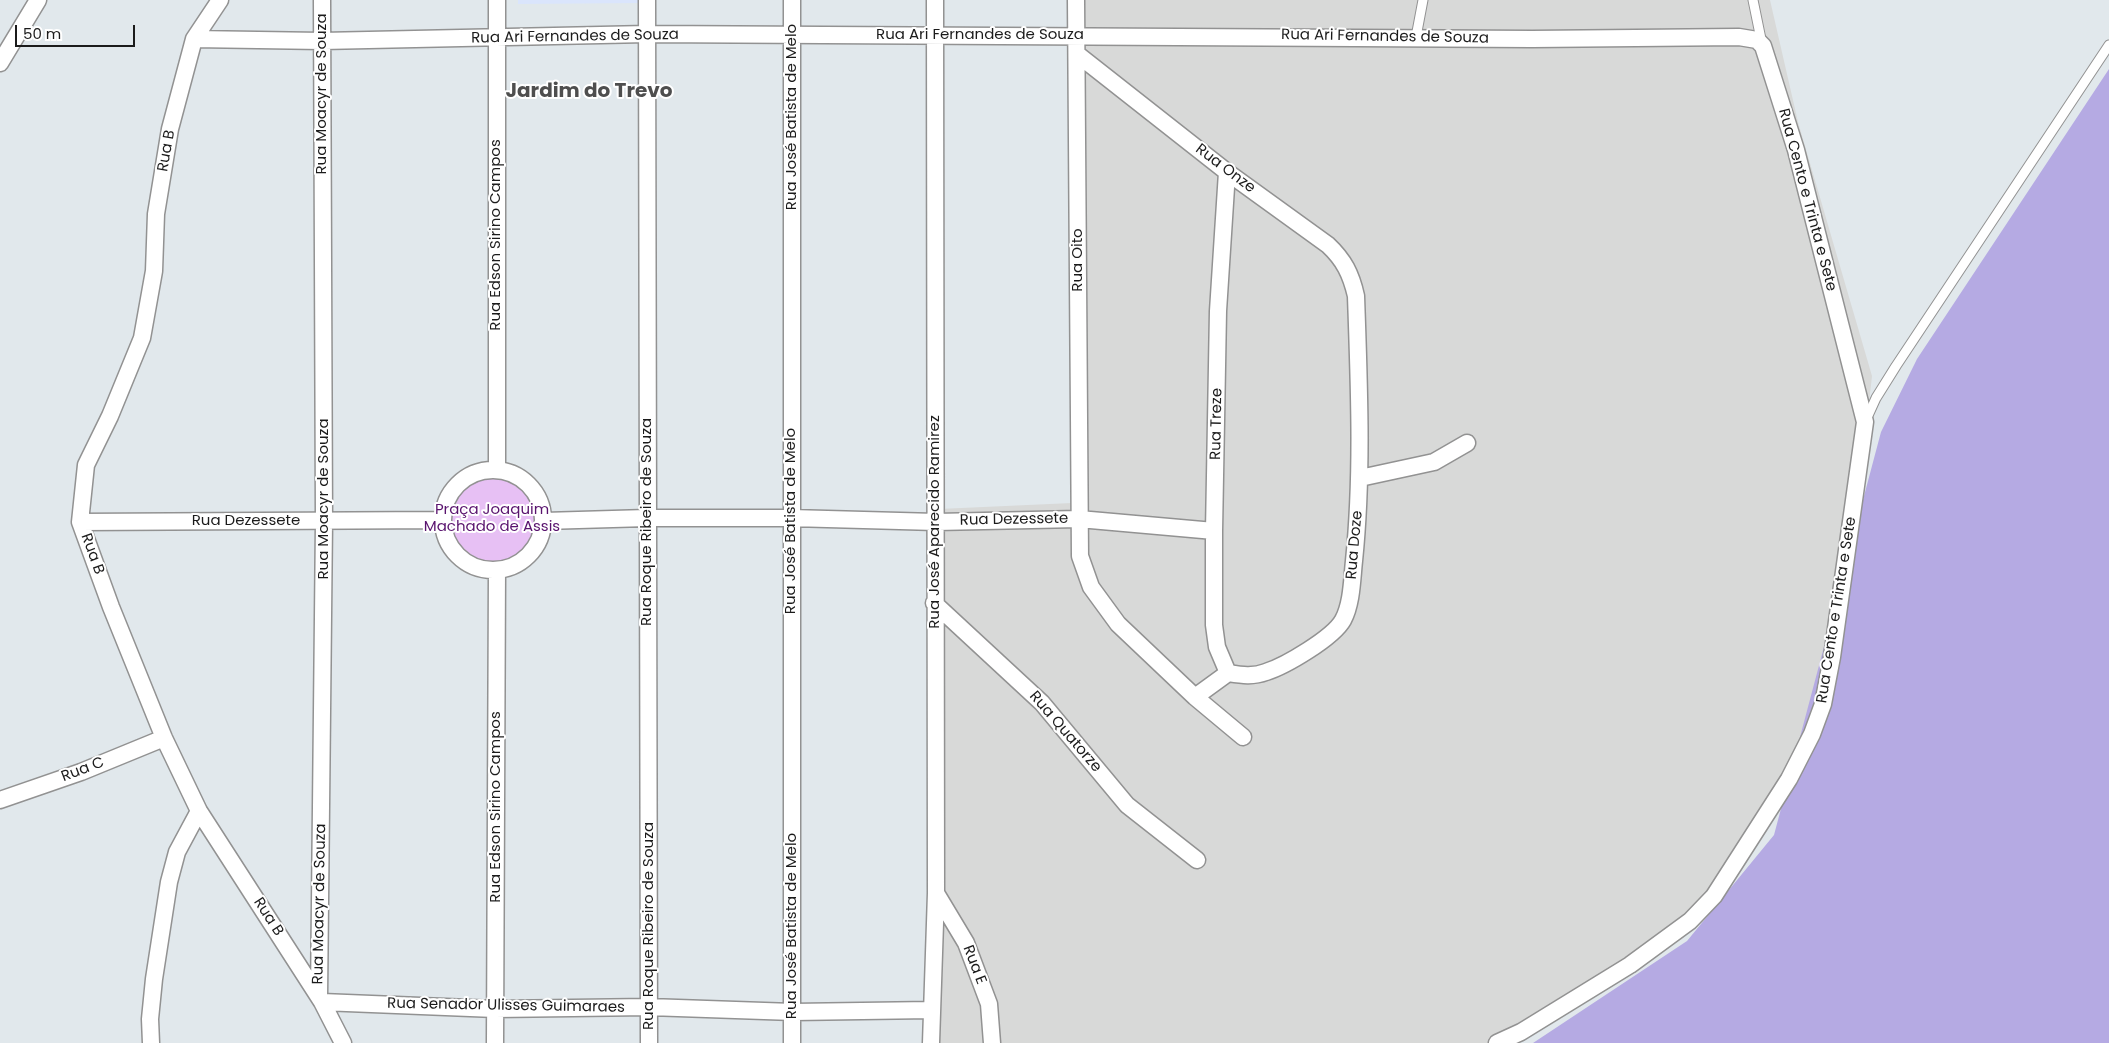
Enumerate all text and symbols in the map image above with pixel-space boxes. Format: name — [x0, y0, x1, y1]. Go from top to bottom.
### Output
street label: Rua Moacyr de Souza — [313, 13, 331, 175]
scale bar — [18, 15, 138, 47]
text: 50 m — [23, 23, 61, 44]
street label: Rua José Batista de Melo — [783, 24, 801, 210]
street label: Rua Ari Fernandes de Souza — [471, 26, 679, 48]
street label: Rua Ari Fernandes de Souza — [876, 26, 1084, 44]
street label: Rua Ari Fernandes de Souza — [1281, 26, 1489, 48]
district label: Jardim do Trevo — [505, 80, 673, 104]
street label: Rua Cento e Trinta e Sete — [1774, 107, 1840, 293]
street label: Rua B — [154, 129, 180, 173]
street label: Rua Edson Sirino Campos — [487, 139, 505, 331]
street label: Rua Onze — [1191, 141, 1259, 197]
street label: Rua Oito — [1069, 228, 1087, 292]
street label: Rua Treze — [1207, 388, 1227, 460]
street label: Rua José Aparecido Ramirez — [926, 415, 944, 629]
street label: Rua Moacyr de Souza — [315, 418, 333, 580]
street label: Rua Roque Ribeiro de Souza — [638, 418, 656, 626]
street label: Rua José Batista de Melo — [782, 428, 800, 614]
park label: Praça Joaquim Machado de Assis — [424, 501, 560, 536]
street label: Rua Dezessete — [960, 510, 1068, 530]
street label: Rua Doze — [1343, 510, 1367, 580]
street label: Rua Dezessete — [192, 512, 300, 530]
street label: Rua Cento e Trinta e Sete — [1813, 516, 1861, 704]
street label: Rua B — [76, 531, 108, 577]
street label: Rua Quatorze — [1025, 688, 1105, 776]
street label: Rua Edson Sirino Campos — [487, 711, 505, 903]
street label: Rua C — [59, 754, 107, 786]
street label: Rua Roque Ribeiro de Souza — [640, 822, 658, 1030]
street label: Rua Moacyr de Souza — [310, 823, 330, 985]
street label: Rua José Batista de Melo — [783, 833, 801, 1019]
street label: Rua B — [249, 894, 287, 940]
street label: Rua E — [958, 943, 990, 987]
street label: Rua Senador Ulisses Guimaraes — [387, 995, 625, 1017]

